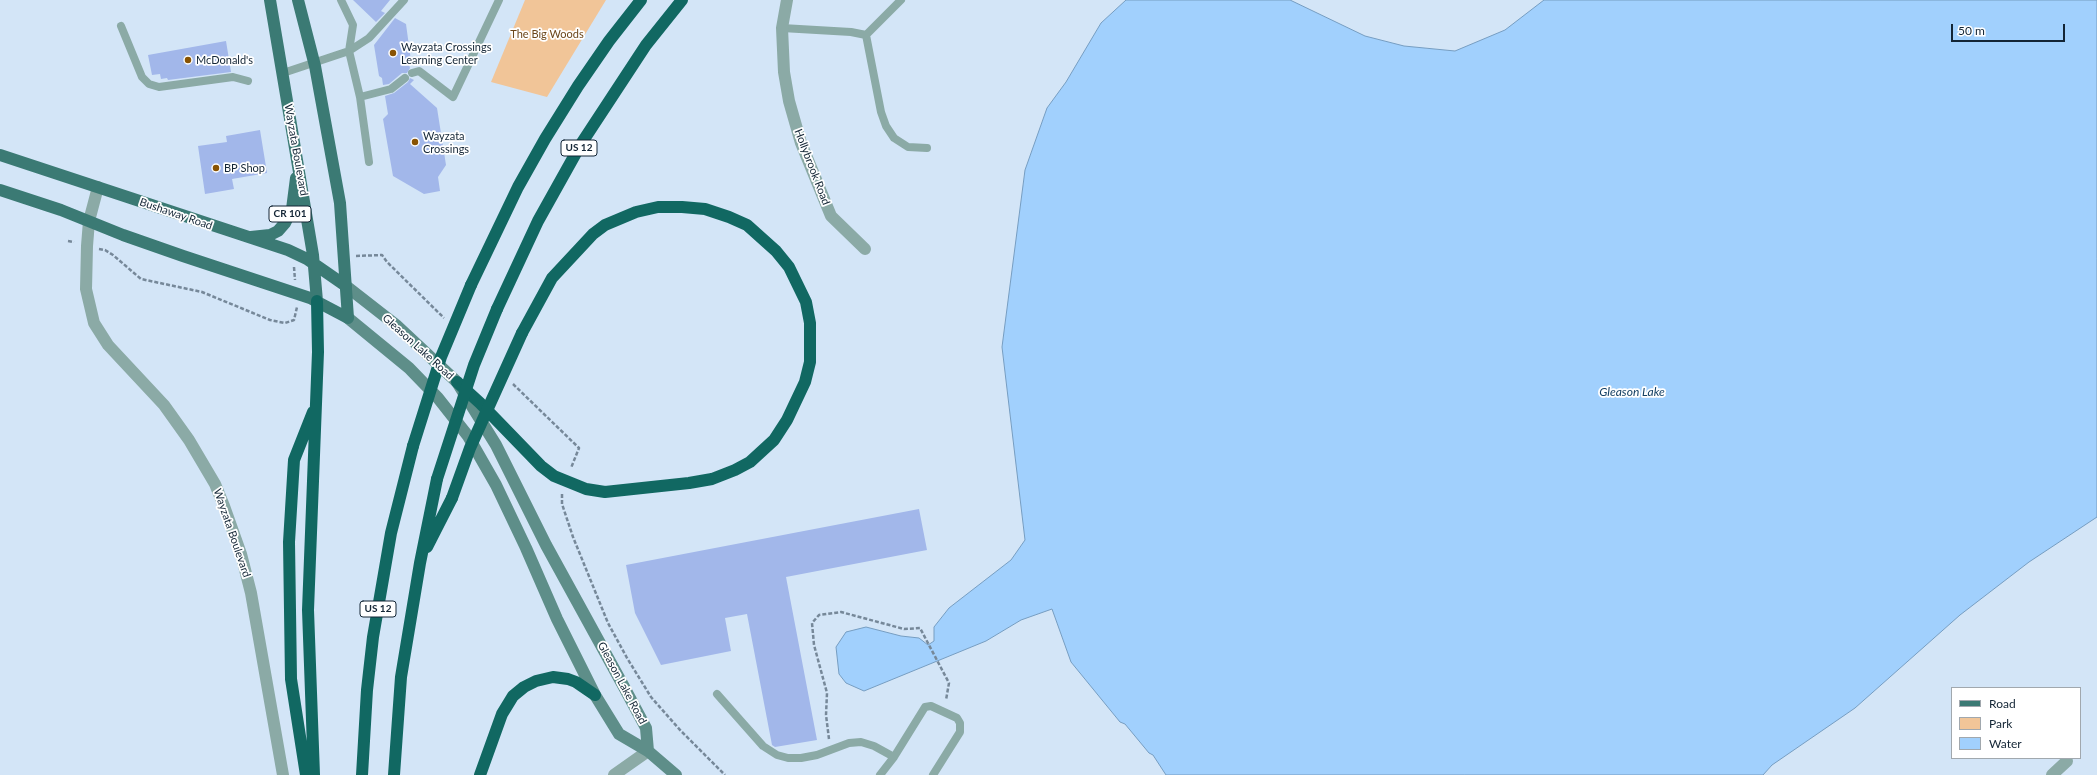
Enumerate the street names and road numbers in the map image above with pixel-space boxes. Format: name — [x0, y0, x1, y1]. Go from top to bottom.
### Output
street label: Wayzata Boulevard — [281, 103, 311, 197]
street label: Hollybrook Road — [791, 127, 833, 207]
road number: US 12 — [561, 140, 597, 156]
street label: Bushaway Road — [138, 195, 214, 233]
road number: CR 101 — [269, 206, 311, 222]
street label: Gleason Lake Road — [380, 312, 456, 382]
street label: Wayzata Boulevard — [211, 487, 253, 579]
road number: US 12 — [360, 601, 396, 617]
street label: Gleason Lake Road — [595, 640, 649, 726]

